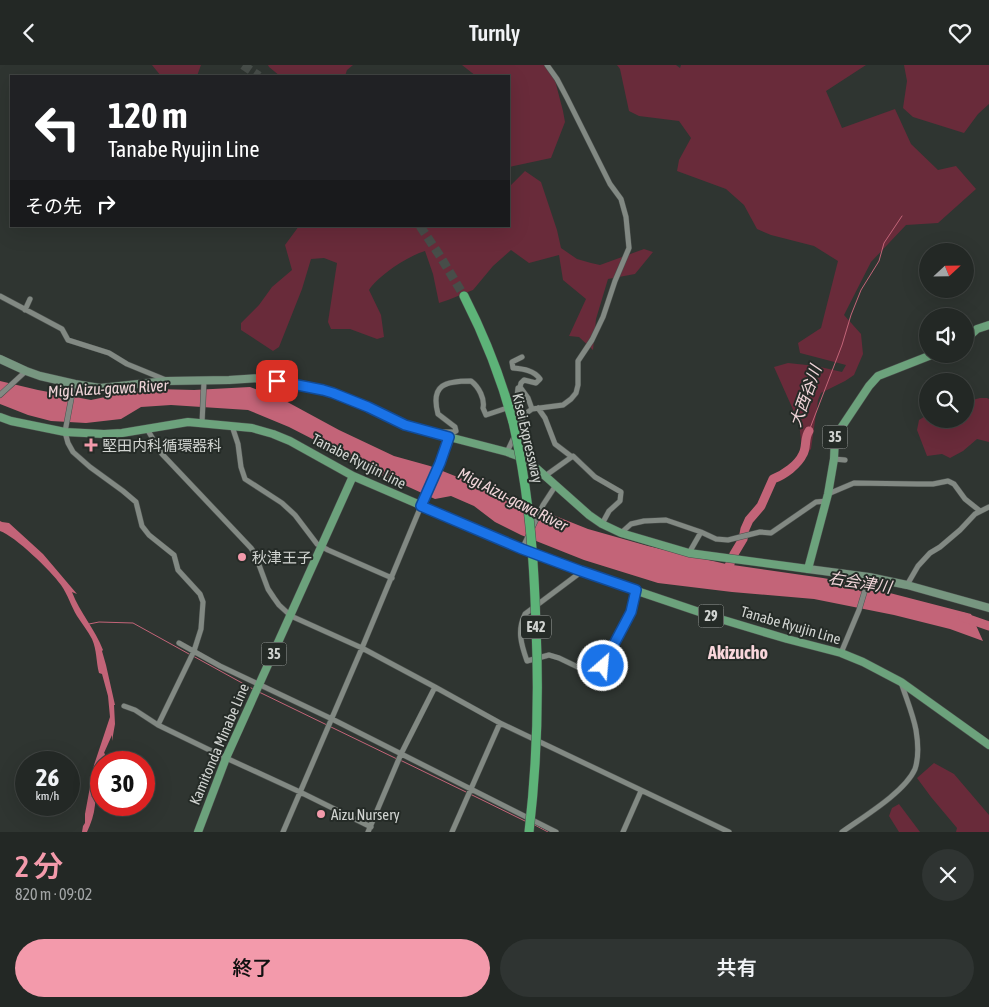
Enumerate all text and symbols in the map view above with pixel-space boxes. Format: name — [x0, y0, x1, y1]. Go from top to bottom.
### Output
icon: back — [15, 19, 43, 47]
icon: heart — [946, 19, 974, 47]
text: Turnly — [469, 20, 520, 46]
icon: left — [25, 95, 90, 160]
text: 120 m — [108, 95, 187, 135]
text: Tanabe Ryujin Line — [108, 136, 259, 162]
icon: right — [92, 190, 120, 218]
text: その先 — [25, 195, 82, 217]
north arrow — [919, 243, 974, 297]
map controls — [919, 243, 974, 428]
button: sound — [919, 308, 974, 363]
pin — [256, 360, 298, 402]
water label: 大西谷川 — [786, 361, 825, 429]
icon: arrive — [263, 367, 291, 395]
button: search — [919, 373, 974, 428]
water label: Migi Aizu-gawa River — [47, 376, 170, 401]
street label: Kisei Expressway — [509, 391, 547, 485]
road number: 35 — [822, 426, 848, 449]
street label: Tanabe Ryujin Line — [309, 430, 409, 492]
place label: 堅田内科循環器科 — [102, 437, 222, 454]
marker: 堅田内科循環器科 — [84, 438, 98, 452]
water label: Migi Aizu-gawa River — [455, 464, 572, 536]
place label: 秋津王子 — [252, 549, 312, 566]
marker: 秋津王子 — [236, 551, 248, 563]
water label: 右会津川 — [827, 568, 895, 596]
street label: Tanabe Ryujin Line — [739, 603, 843, 647]
road number: 29 — [698, 605, 724, 627]
road number: E42 — [521, 615, 551, 639]
position arrow — [576, 639, 628, 691]
district label: Akizucho — [707, 642, 768, 663]
road number: 35 — [262, 643, 286, 665]
street label: Kamitonda Minabe Line — [186, 681, 252, 807]
speed limit sign: 30 — [90, 751, 155, 816]
text: 26 — [36, 763, 59, 791]
text: km/h — [36, 789, 59, 803]
place label: Aizu Nursery — [331, 806, 400, 823]
marker: Aizu Nursery — [315, 808, 327, 820]
text: 2 分 — [15, 849, 63, 883]
button: close — [922, 849, 974, 901]
text: 820 m · 09:02 — [15, 885, 92, 903]
button: 終了 — [15, 939, 490, 997]
button: 共有 — [500, 939, 974, 997]

